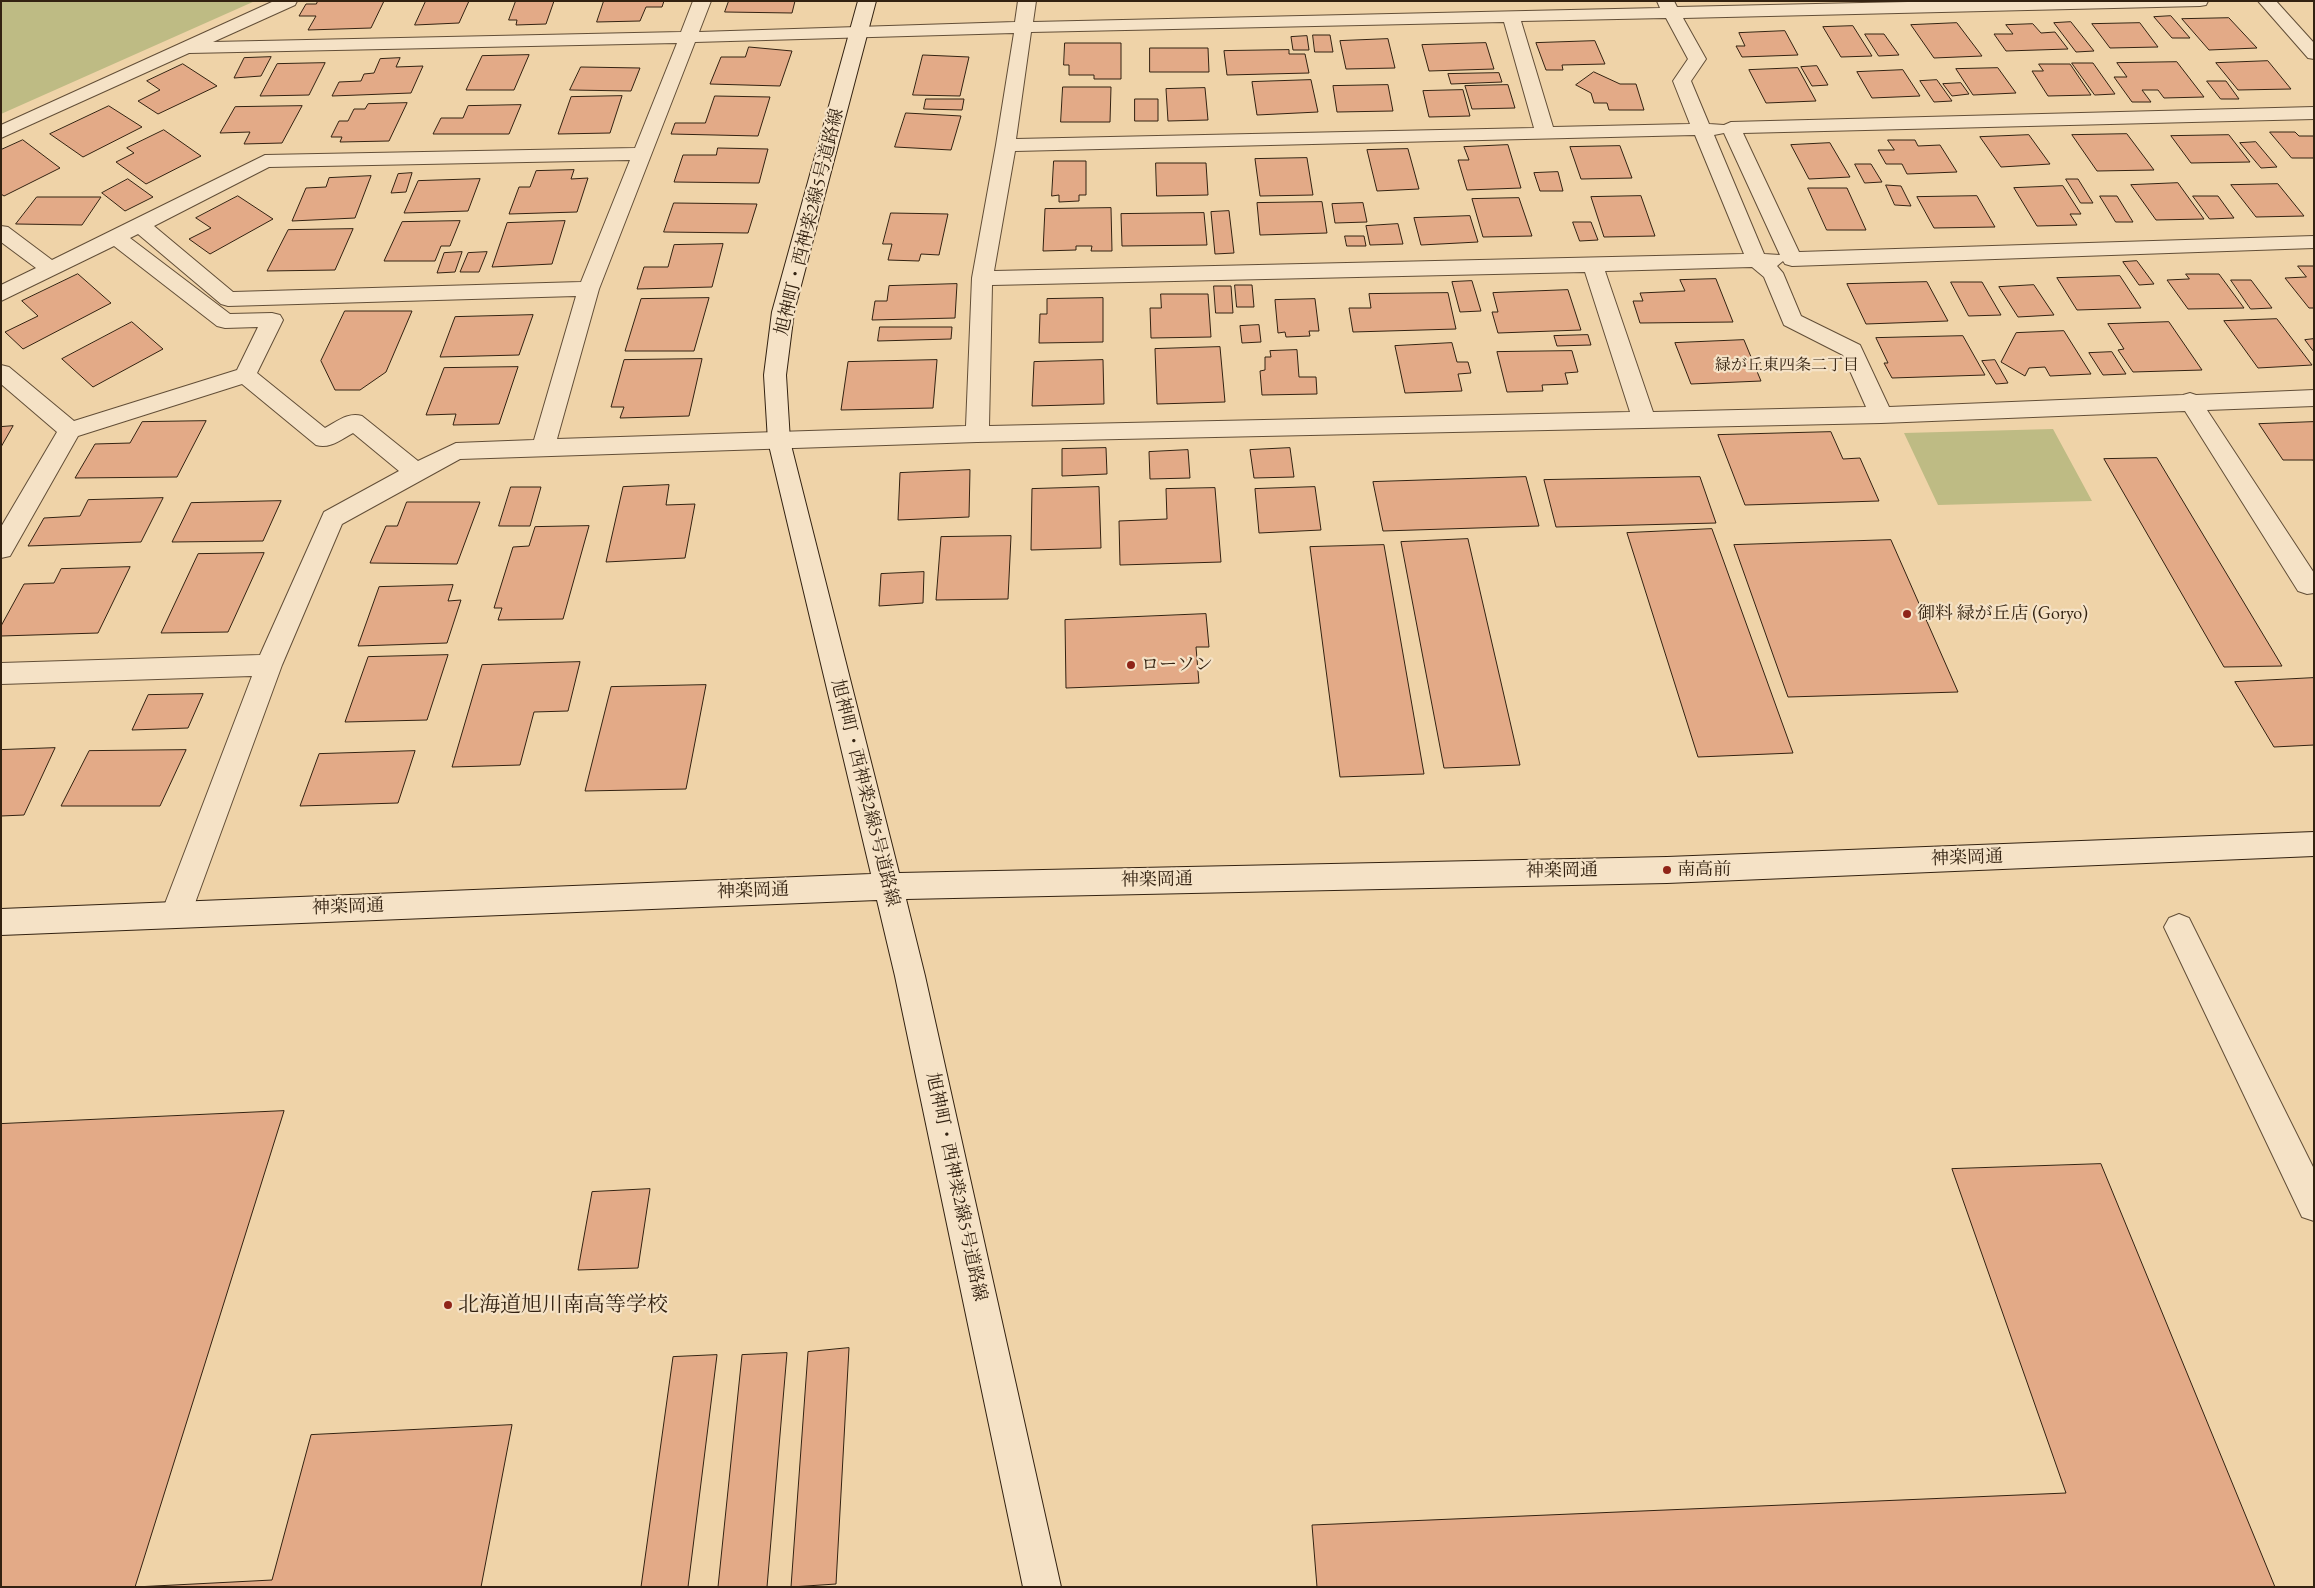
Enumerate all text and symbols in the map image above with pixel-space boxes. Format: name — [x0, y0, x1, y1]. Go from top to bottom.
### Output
street label: 旭神町・西神楽2線5号道路線 — [771, 106, 849, 338]
district label: 緑が丘東四条二丁目 — [1715, 356, 1859, 376]
place label: 御料 緑が丘店 (Goryo) — [1917, 603, 2088, 625]
marker: 御料 緑が丘店 (Goryo) — [1901, 608, 1913, 620]
place label: ローソン — [1141, 654, 1213, 676]
marker: ローソン — [1125, 659, 1137, 671]
street label: 旭神町・西神楽2線5号道路線 — [826, 677, 904, 909]
street label: 神楽岡通 — [1931, 846, 2003, 870]
place label: 南高前 — [1677, 859, 1731, 881]
street label: 神楽岡通 — [1526, 860, 1598, 882]
marker: 南高前 — [1661, 864, 1673, 876]
street label: 神楽岡通 — [1121, 869, 1193, 891]
street label: 神楽岡通 — [717, 879, 789, 903]
street label: 神楽岡通 — [312, 895, 384, 919]
street label: 旭神町・西神楽2線5号道路線 — [921, 1071, 991, 1303]
place label: 北海道旭川南高等学校 — [458, 1292, 668, 1318]
marker: 北海道旭川南高等学校 — [442, 1299, 454, 1311]

